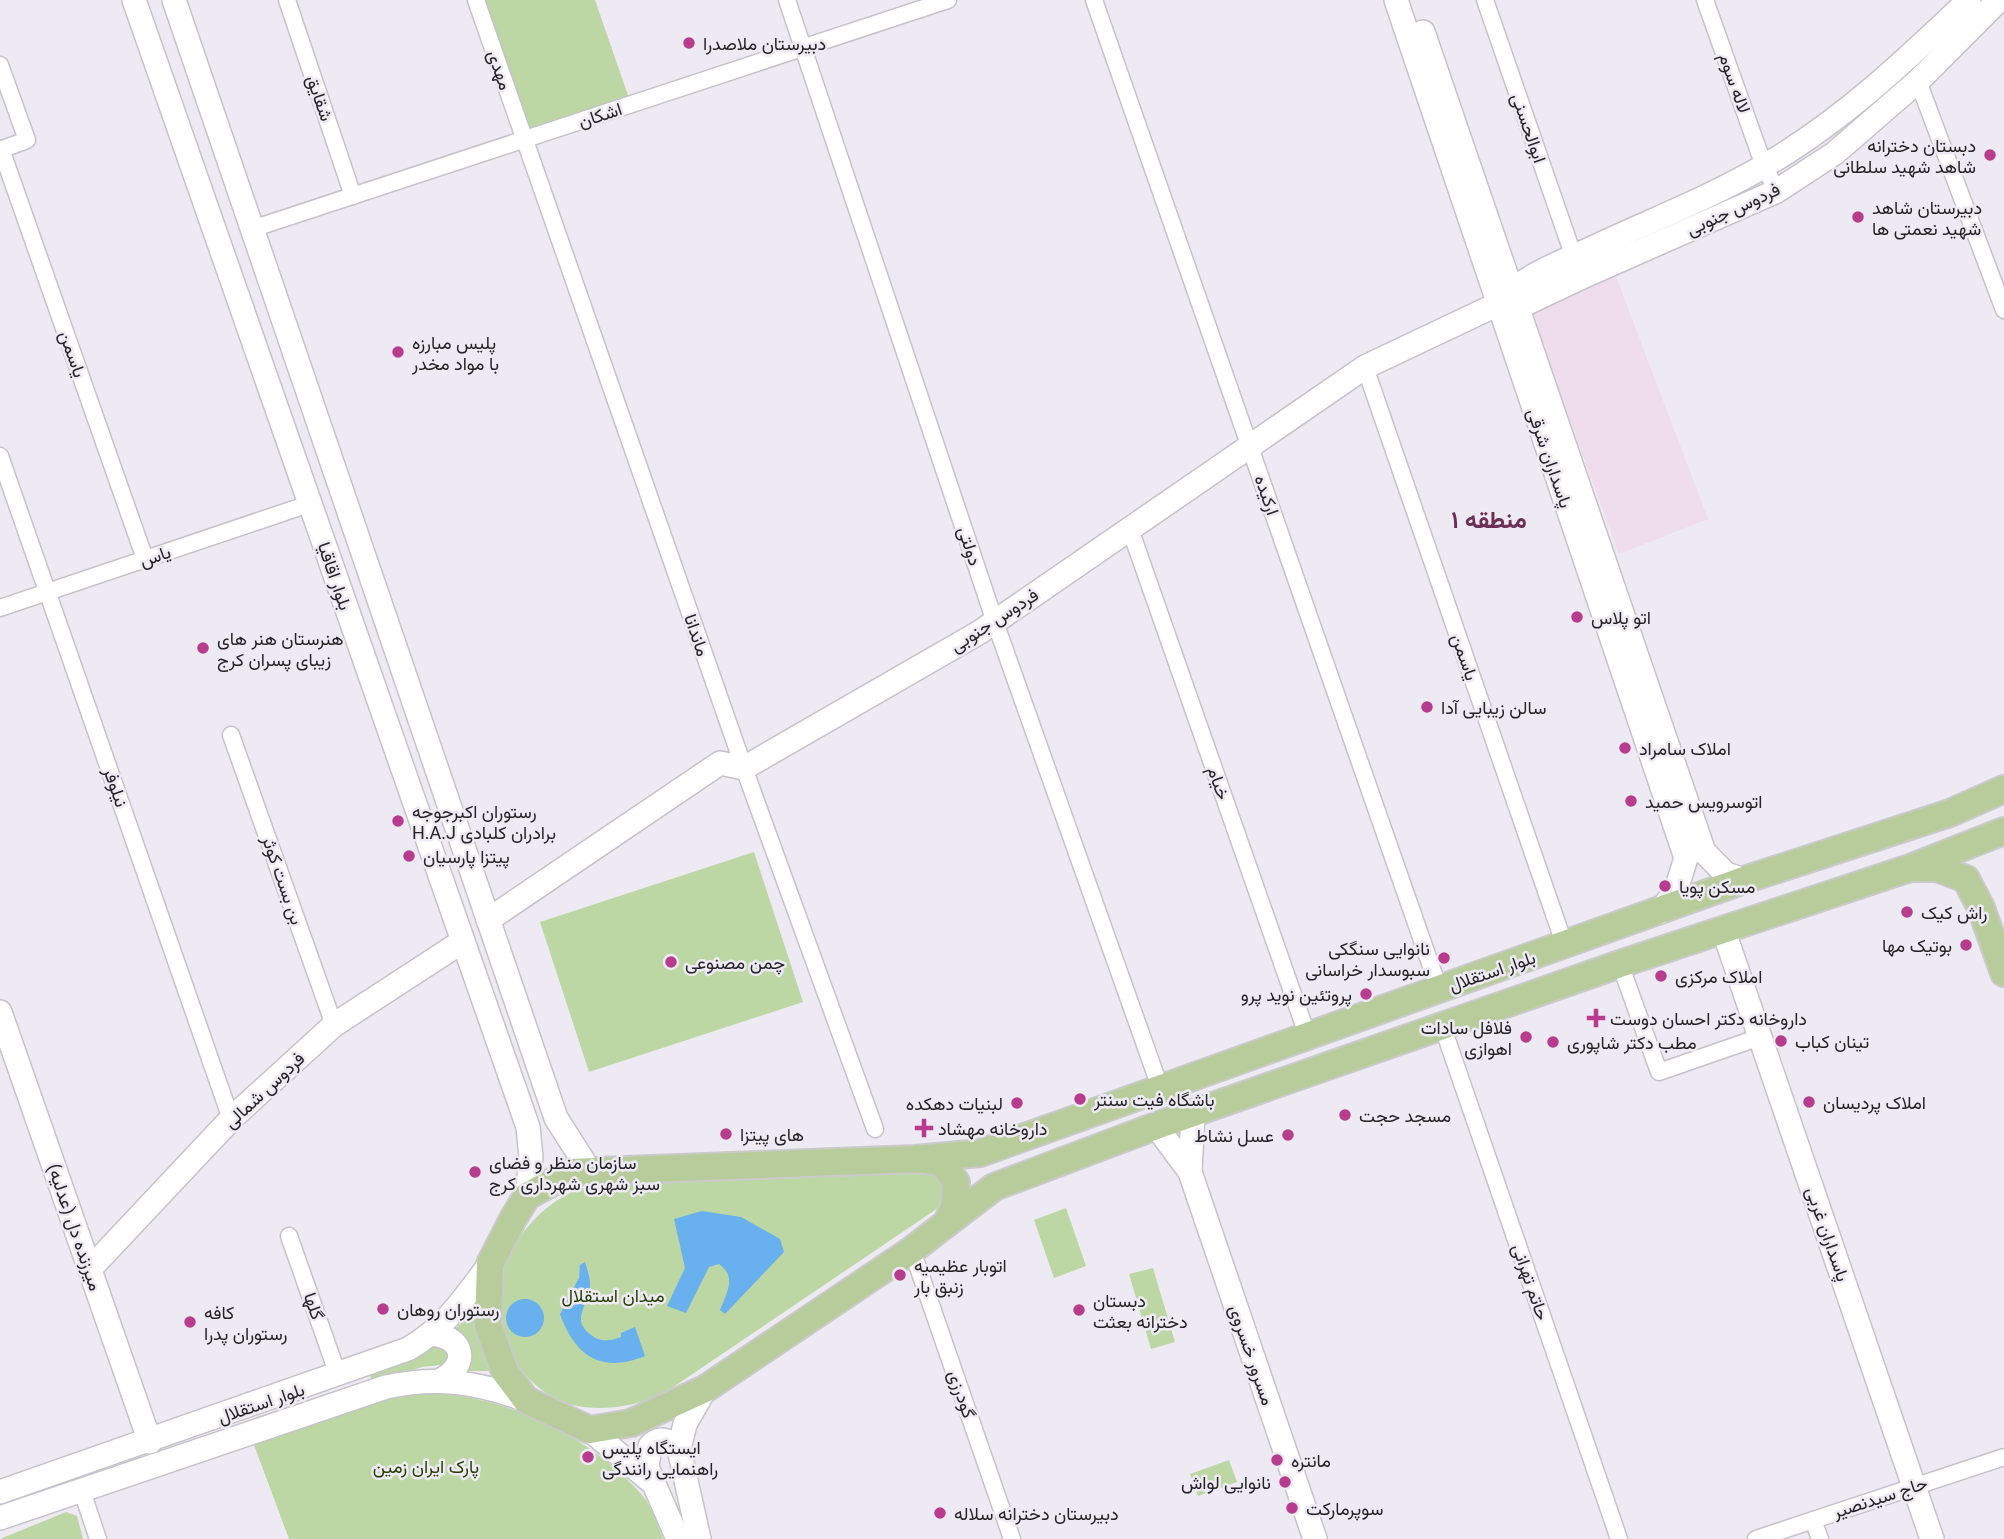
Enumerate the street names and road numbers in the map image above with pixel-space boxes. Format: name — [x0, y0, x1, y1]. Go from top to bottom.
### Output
street label: مهدی — [482, 47, 517, 93]
street label: لاله سوم — [1713, 50, 1755, 116]
street label: شقایق — [301, 72, 338, 124]
street label: ابوالحسنی — [1506, 91, 1551, 166]
street label: اشکان — [576, 98, 624, 132]
street label: فردوس جنوبی — [1683, 178, 1784, 241]
street label: یاسمن — [54, 328, 91, 380]
street label: پاسداران شرقی — [1521, 405, 1577, 511]
street label: ارکیده — [1249, 472, 1284, 518]
street label: دولتی — [953, 524, 986, 569]
street label: بلوار اقاقیا — [313, 539, 356, 613]
street label: یاس — [137, 541, 174, 572]
street label: فردوس جنوبی — [946, 584, 1043, 657]
street label: ماندانا — [680, 611, 714, 659]
street label: یاسمن — [1446, 631, 1483, 683]
street label: نیلوفر — [98, 763, 133, 810]
street label: خیام — [1202, 764, 1234, 803]
street label: بن بست کوثر — [257, 832, 308, 928]
street label: بلوار استقلال — [1446, 946, 1538, 997]
street label: فردوس شمالی — [219, 1047, 309, 1133]
street label: میرزنده دل (عدلیه) — [42, 1161, 107, 1294]
street label: پاسداران غربی — [1800, 1184, 1854, 1285]
street label: حاتم تهرانی — [1506, 1241, 1554, 1324]
street label: گلها — [299, 1290, 328, 1323]
street label: مسرور خسروی — [1224, 1302, 1279, 1408]
street label: گودرزی — [943, 1367, 980, 1421]
street label: بلوار استقلال — [215, 1378, 307, 1429]
street label: حاج سیدنصیر — [1829, 1472, 1931, 1524]

